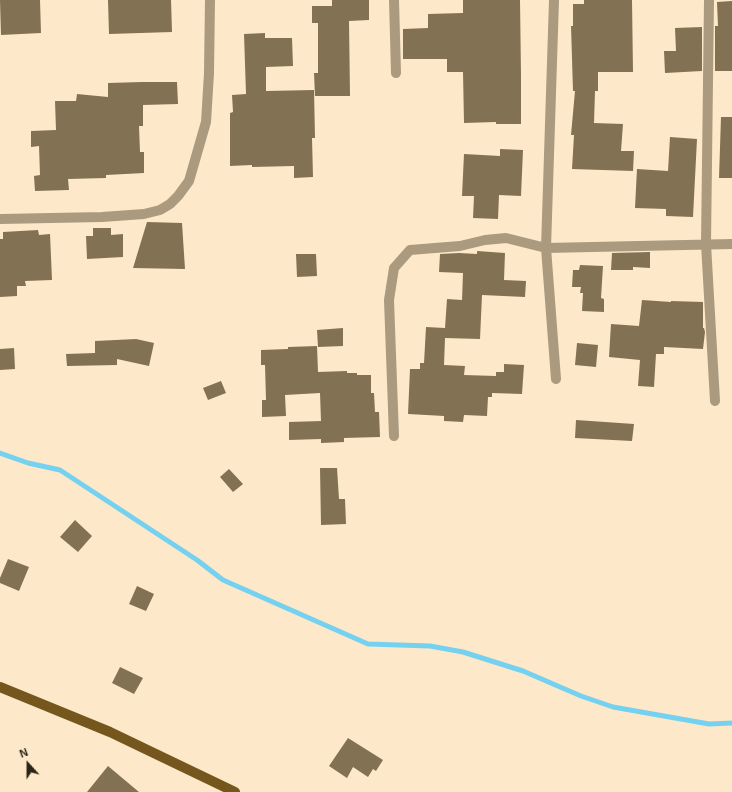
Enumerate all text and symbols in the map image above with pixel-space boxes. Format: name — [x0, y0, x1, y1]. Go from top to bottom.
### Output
north arrow — [8, 744, 48, 784]
text: N — [18, 746, 30, 760]

